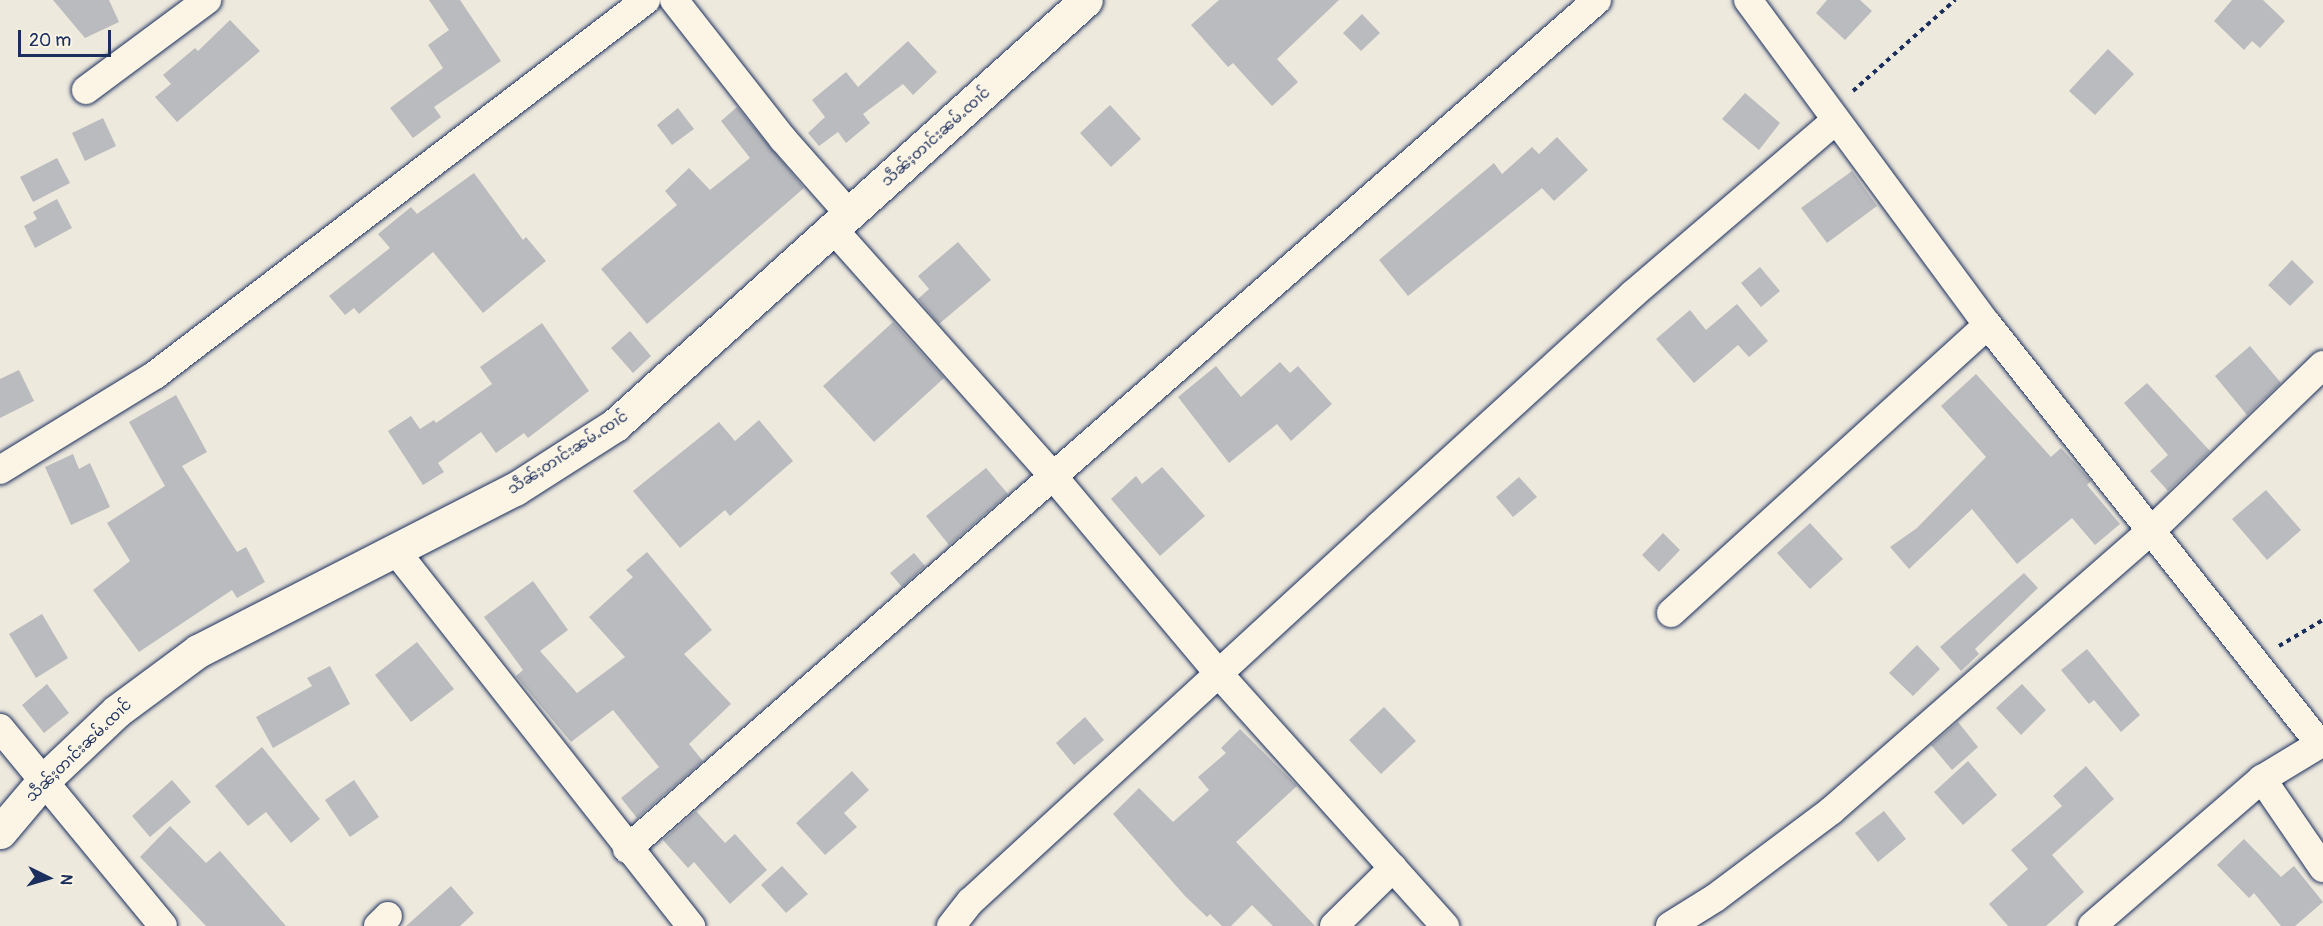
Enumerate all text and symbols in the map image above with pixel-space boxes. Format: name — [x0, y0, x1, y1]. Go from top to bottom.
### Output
scale bar — [21, 18, 114, 56]
text: 20 m — [29, 29, 71, 52]
street label: သဵၼ်ႈတၢင်းၼမ်ႉၸၢင် — [878, 84, 994, 190]
street label: သဵၼ်ႈတၢင်းၼမ်ႉၸၢင် — [504, 407, 632, 499]
street label: သဵၼ်ႈတၢင်းၼမ်ႉၸၢင် — [22, 696, 136, 806]
north arrow — [18, 848, 78, 908]
text: N — [55, 873, 76, 886]

